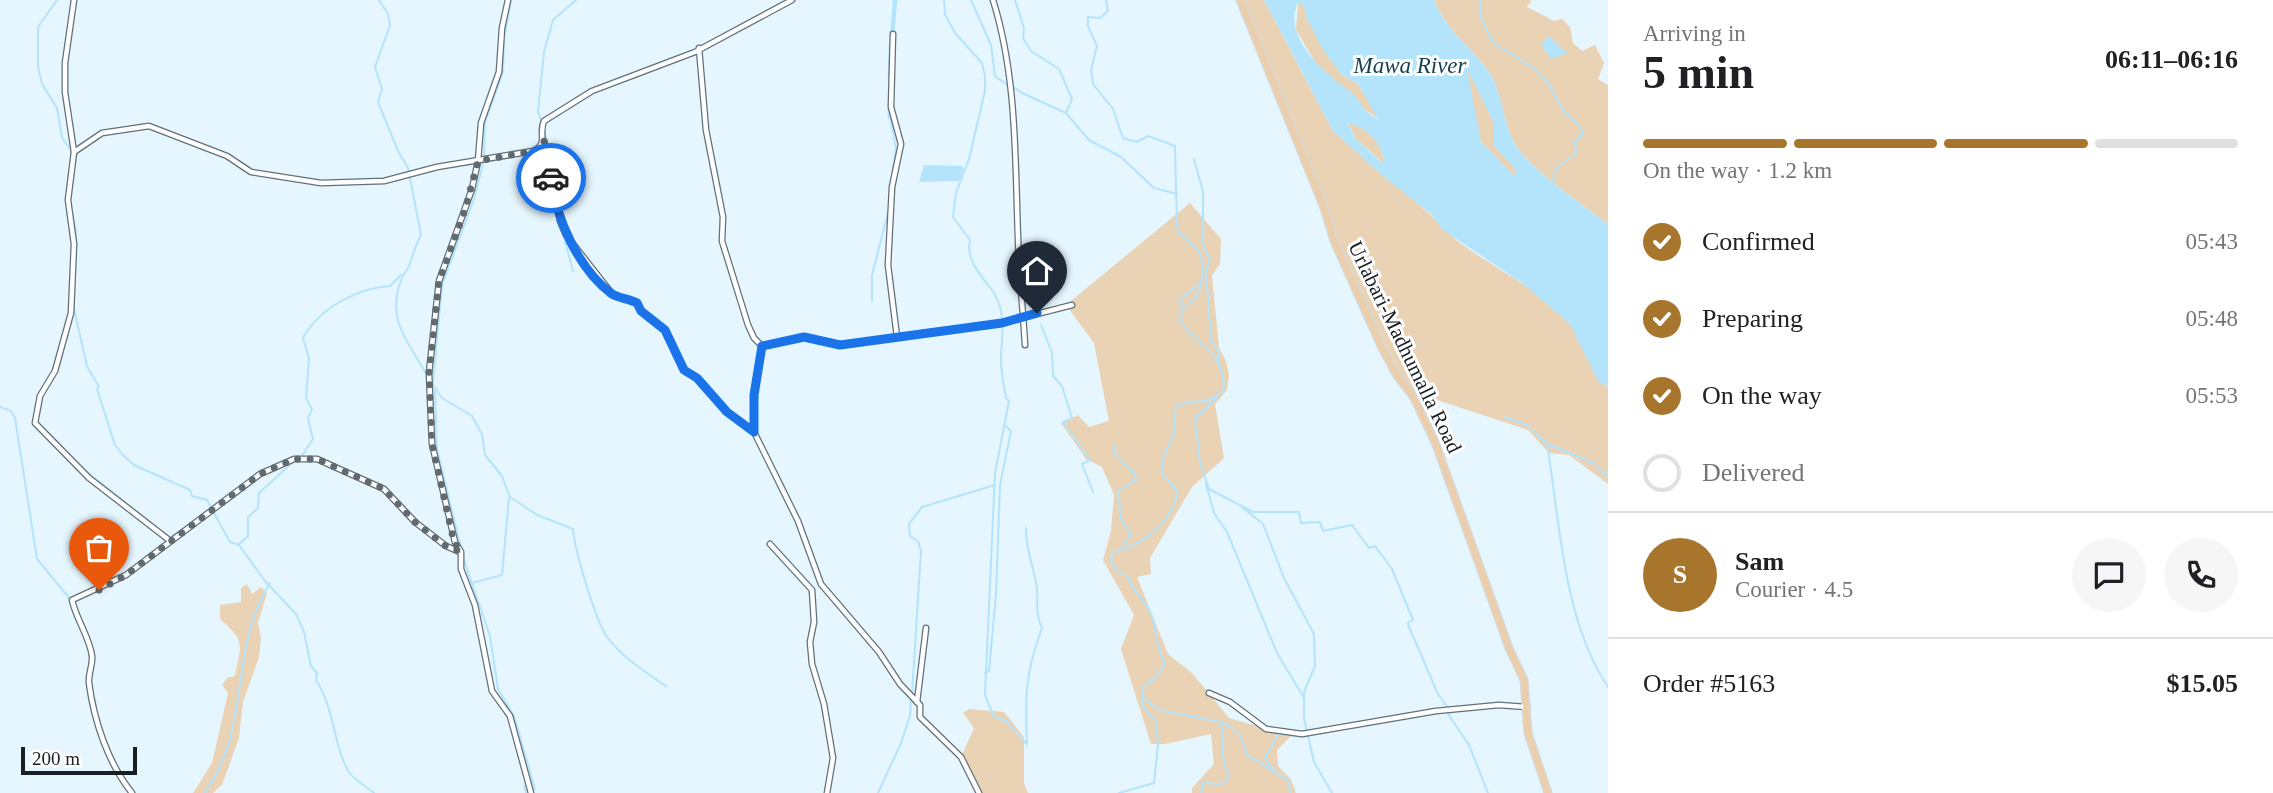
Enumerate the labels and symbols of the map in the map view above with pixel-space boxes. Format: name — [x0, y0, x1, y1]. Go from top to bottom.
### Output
water label: Mawa River — [1352, 53, 1468, 78]
courier — [516, 143, 586, 213]
street label: Urlabari-Madhumalla Road — [1343, 237, 1467, 457]
pin — [1007, 241, 1067, 313]
pin — [69, 518, 129, 590]
scale bar — [21, 744, 136, 776]

